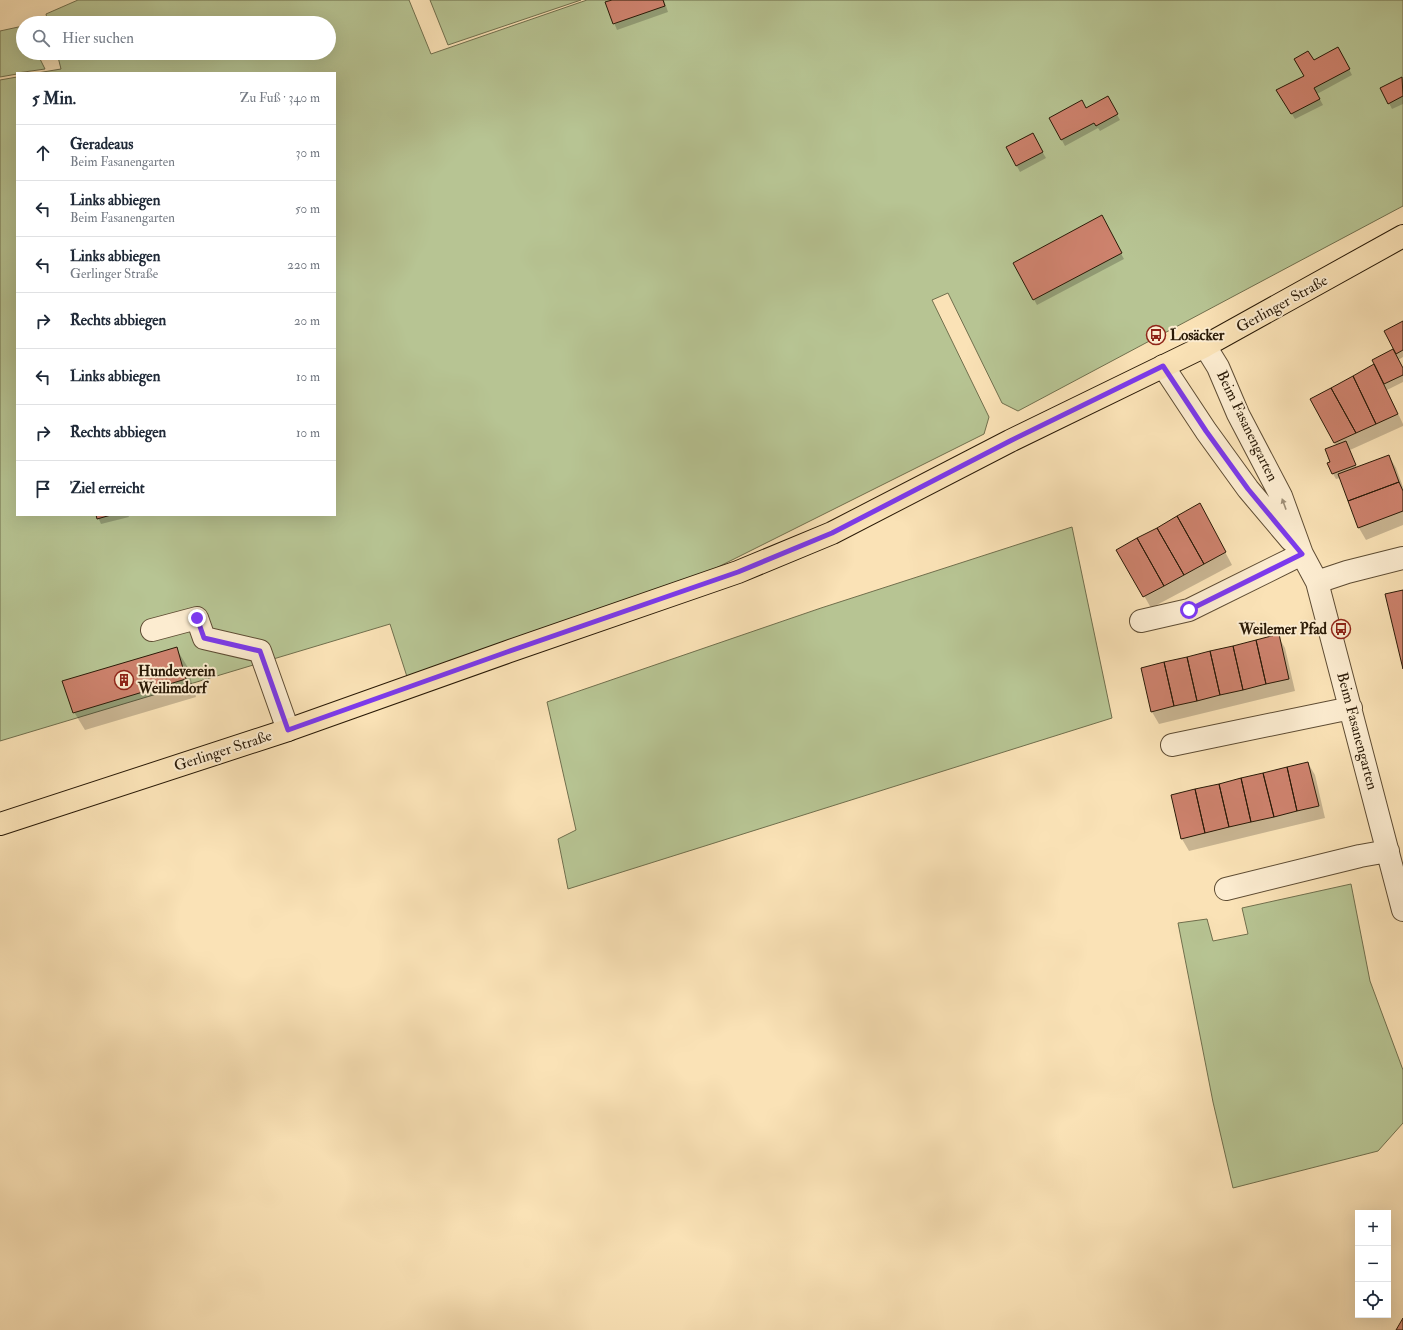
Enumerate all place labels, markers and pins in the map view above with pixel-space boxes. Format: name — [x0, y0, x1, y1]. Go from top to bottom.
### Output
bus stop icon: Losäcker — [1145, 324, 1167, 346]
place label: Losäcker — [1170, 326, 1225, 345]
bus stop icon: Weilemer Pfad — [1330, 618, 1352, 640]
place label: Weilemer Pfad — [1238, 620, 1328, 639]
place label: Hundeverein Weilimdorf — [137, 662, 216, 698]
building icon: Hundeverein Weilimdorf — [113, 669, 135, 691]

